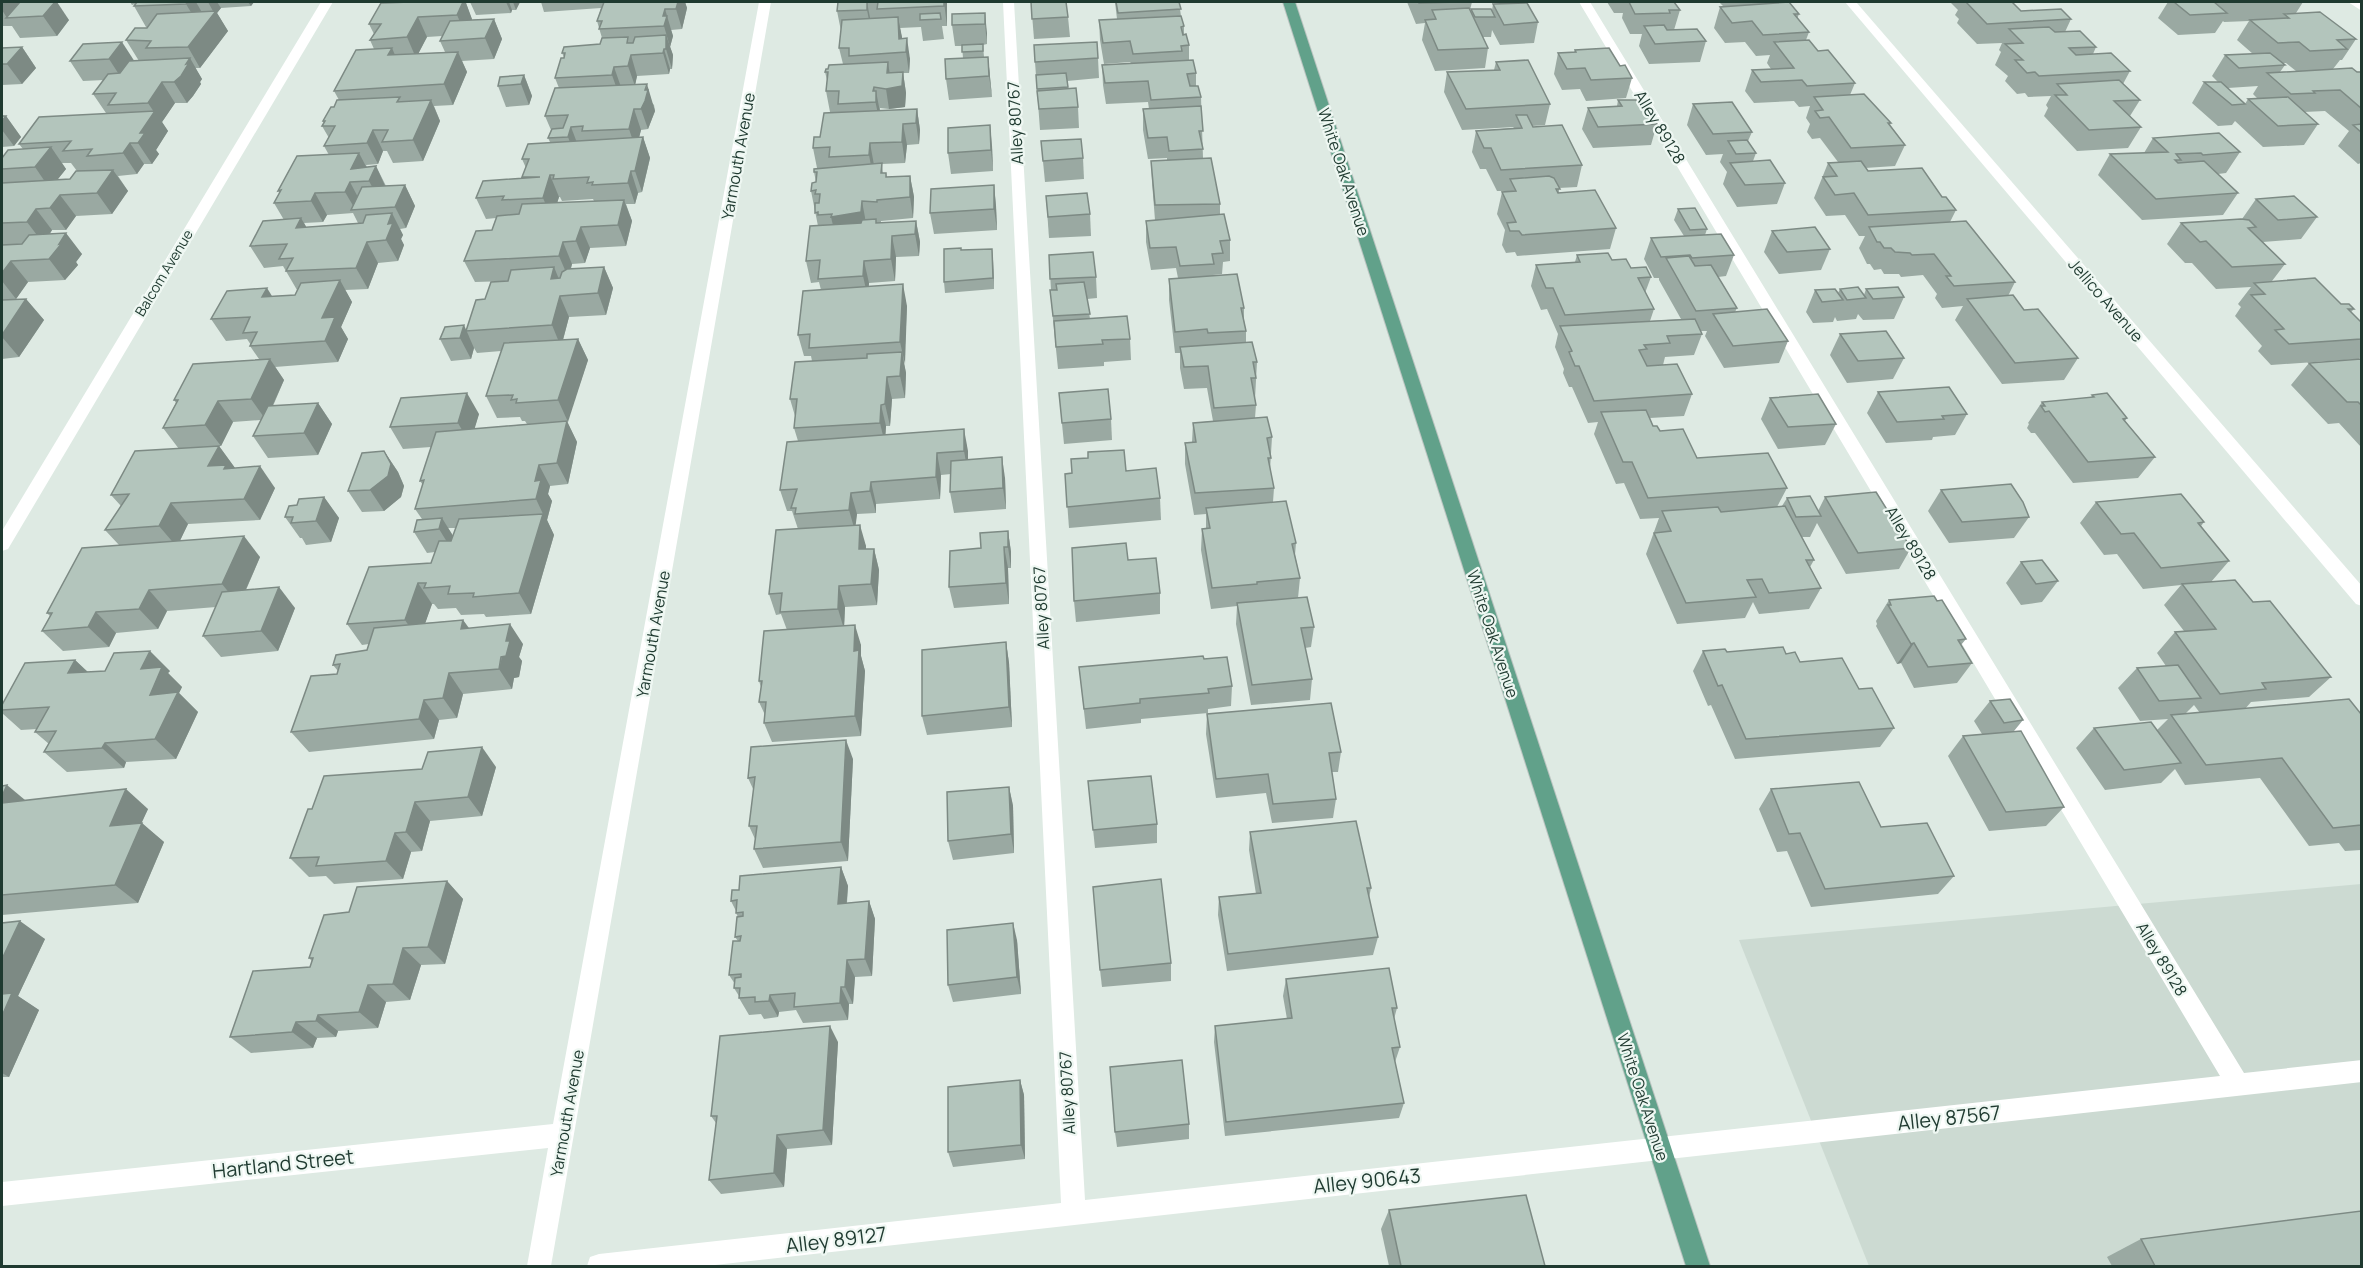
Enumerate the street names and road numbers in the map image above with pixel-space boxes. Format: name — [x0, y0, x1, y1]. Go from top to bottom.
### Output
street label: Alley 80767 — [1002, 81, 1028, 165]
street label: Alley 89128 — [1629, 86, 1691, 168]
street label: Yarmouth Avenue — [716, 91, 760, 221]
street label: White Oak Avenue — [1313, 105, 1375, 239]
street label: Balcom Avenue — [130, 226, 197, 320]
street label: Jellico Avenue — [2064, 254, 2148, 346]
street label: Alley 89128 — [1880, 502, 1942, 584]
street label: Alley 80767 — [1028, 566, 1054, 650]
street label: White Oak Avenue — [1462, 567, 1524, 701]
street label: Yarmouth Avenue — [631, 569, 675, 699]
street label: Alley 89128 — [2131, 918, 2193, 1000]
street label: White Oak Avenue — [1612, 1030, 1674, 1164]
street label: Yarmouth Avenue — [545, 1048, 589, 1178]
street label: Alley 80767 — [1054, 1051, 1080, 1135]
street label: Alley 87567 — [1896, 1099, 2002, 1136]
street label: Hartland Street — [211, 1143, 355, 1184]
street label: Alley 90643 — [1312, 1161, 1422, 1200]
street label: Alley 89127 — [784, 1220, 888, 1259]

